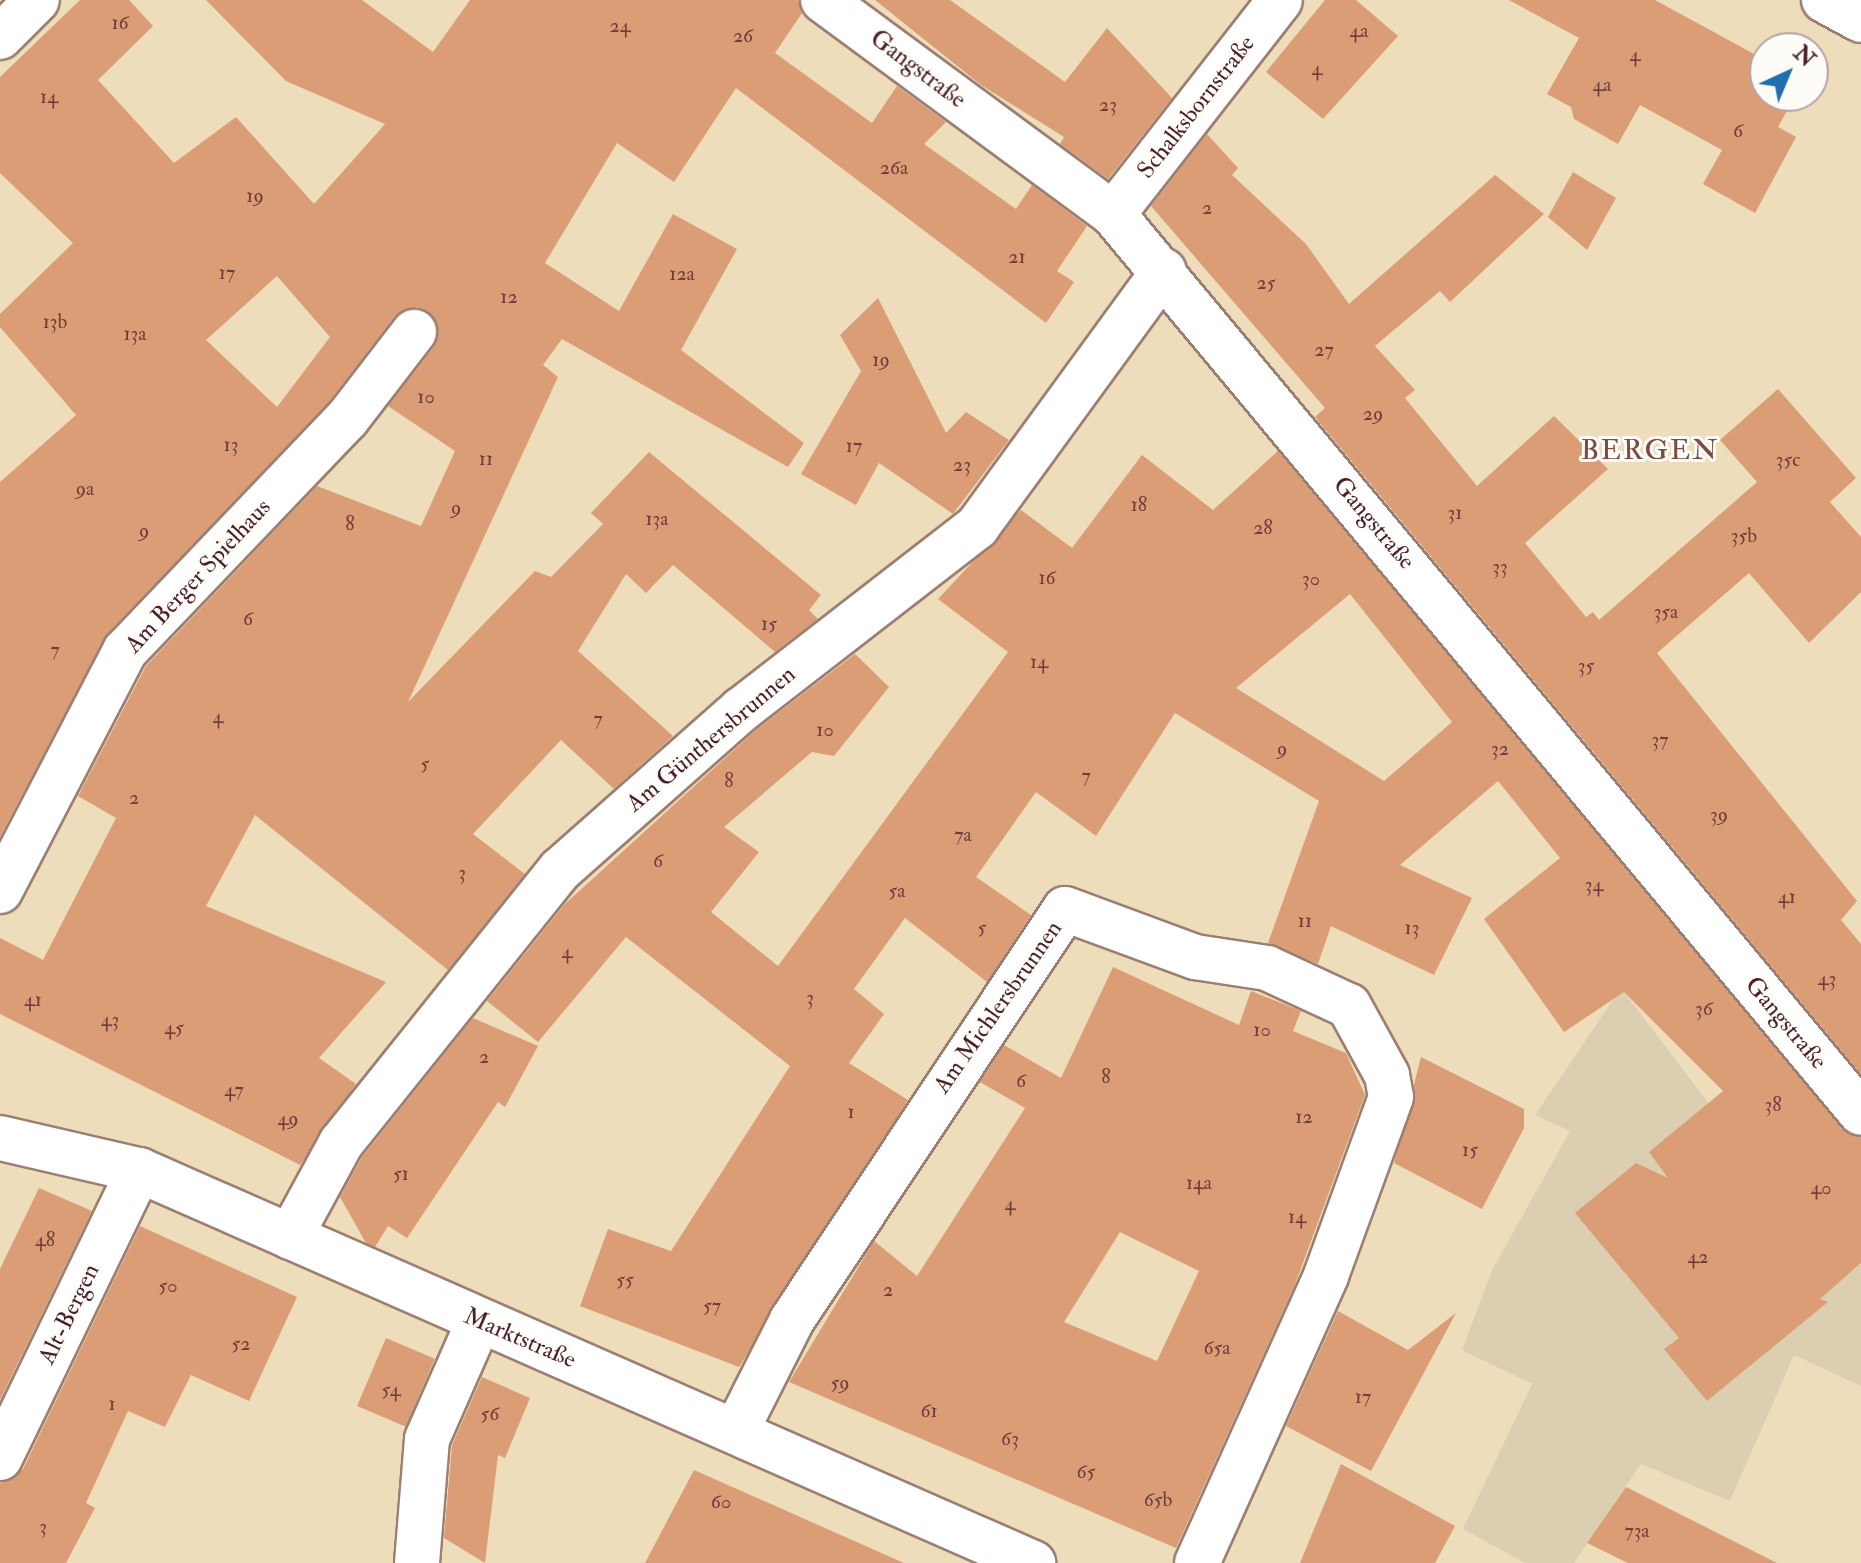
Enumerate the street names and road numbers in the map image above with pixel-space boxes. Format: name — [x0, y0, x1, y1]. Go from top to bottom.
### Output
street label: Gangstraße — [865, 24, 971, 114]
street label: Schalksbornstraße — [1131, 30, 1261, 184]
street label: Gangstraße — [1327, 471, 1421, 575]
street label: Am Berger Spielhaus — [119, 493, 277, 659]
street label: Am Günthersbrunnen — [621, 660, 801, 818]
street label: Am Michlersbrunnen — [928, 915, 1068, 1099]
street label: Gangstraße — [1739, 971, 1833, 1075]
street label: Alt-Bergen — [32, 1259, 106, 1369]
street label: Marktstraße — [460, 1302, 580, 1374]

